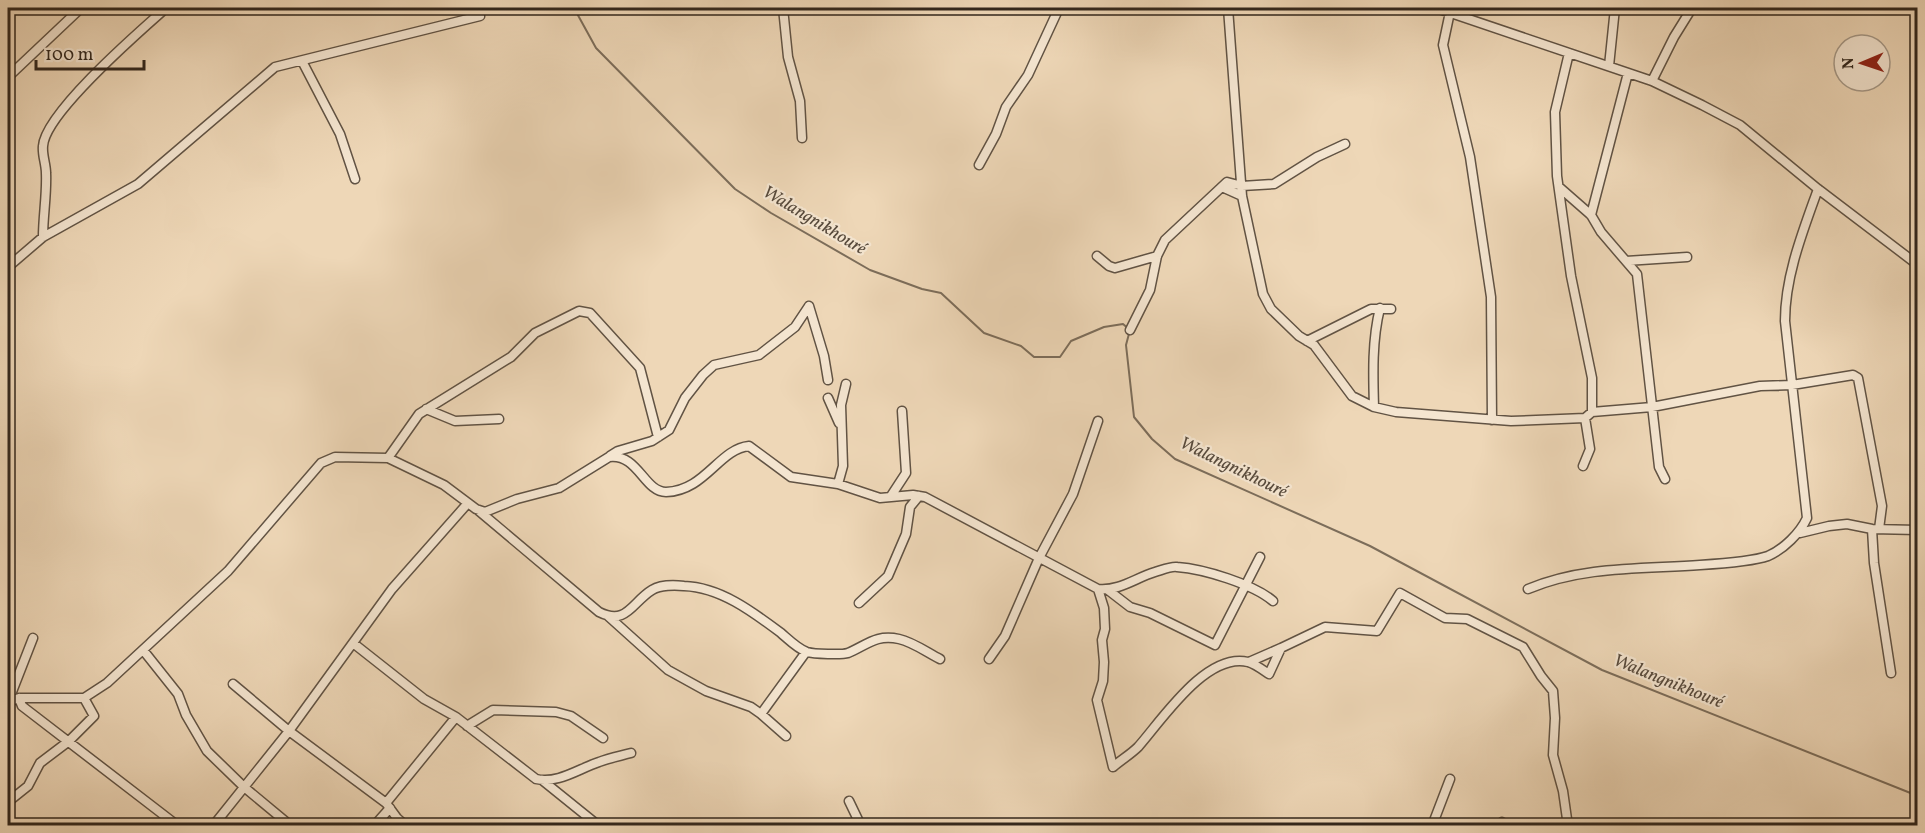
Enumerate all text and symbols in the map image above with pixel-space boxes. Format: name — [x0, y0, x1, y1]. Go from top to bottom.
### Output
scale bar — [36, 33, 144, 71]
north arrow — [1832, 33, 1892, 93]
text: 100 m — [45, 43, 94, 68]
text: N — [1838, 57, 1860, 70]
water label: Walangnikhouré — [757, 180, 872, 263]
water label: Walangnikhouré — [1175, 431, 1292, 505]
water label: Walangnikhouré — [1609, 649, 1728, 716]

